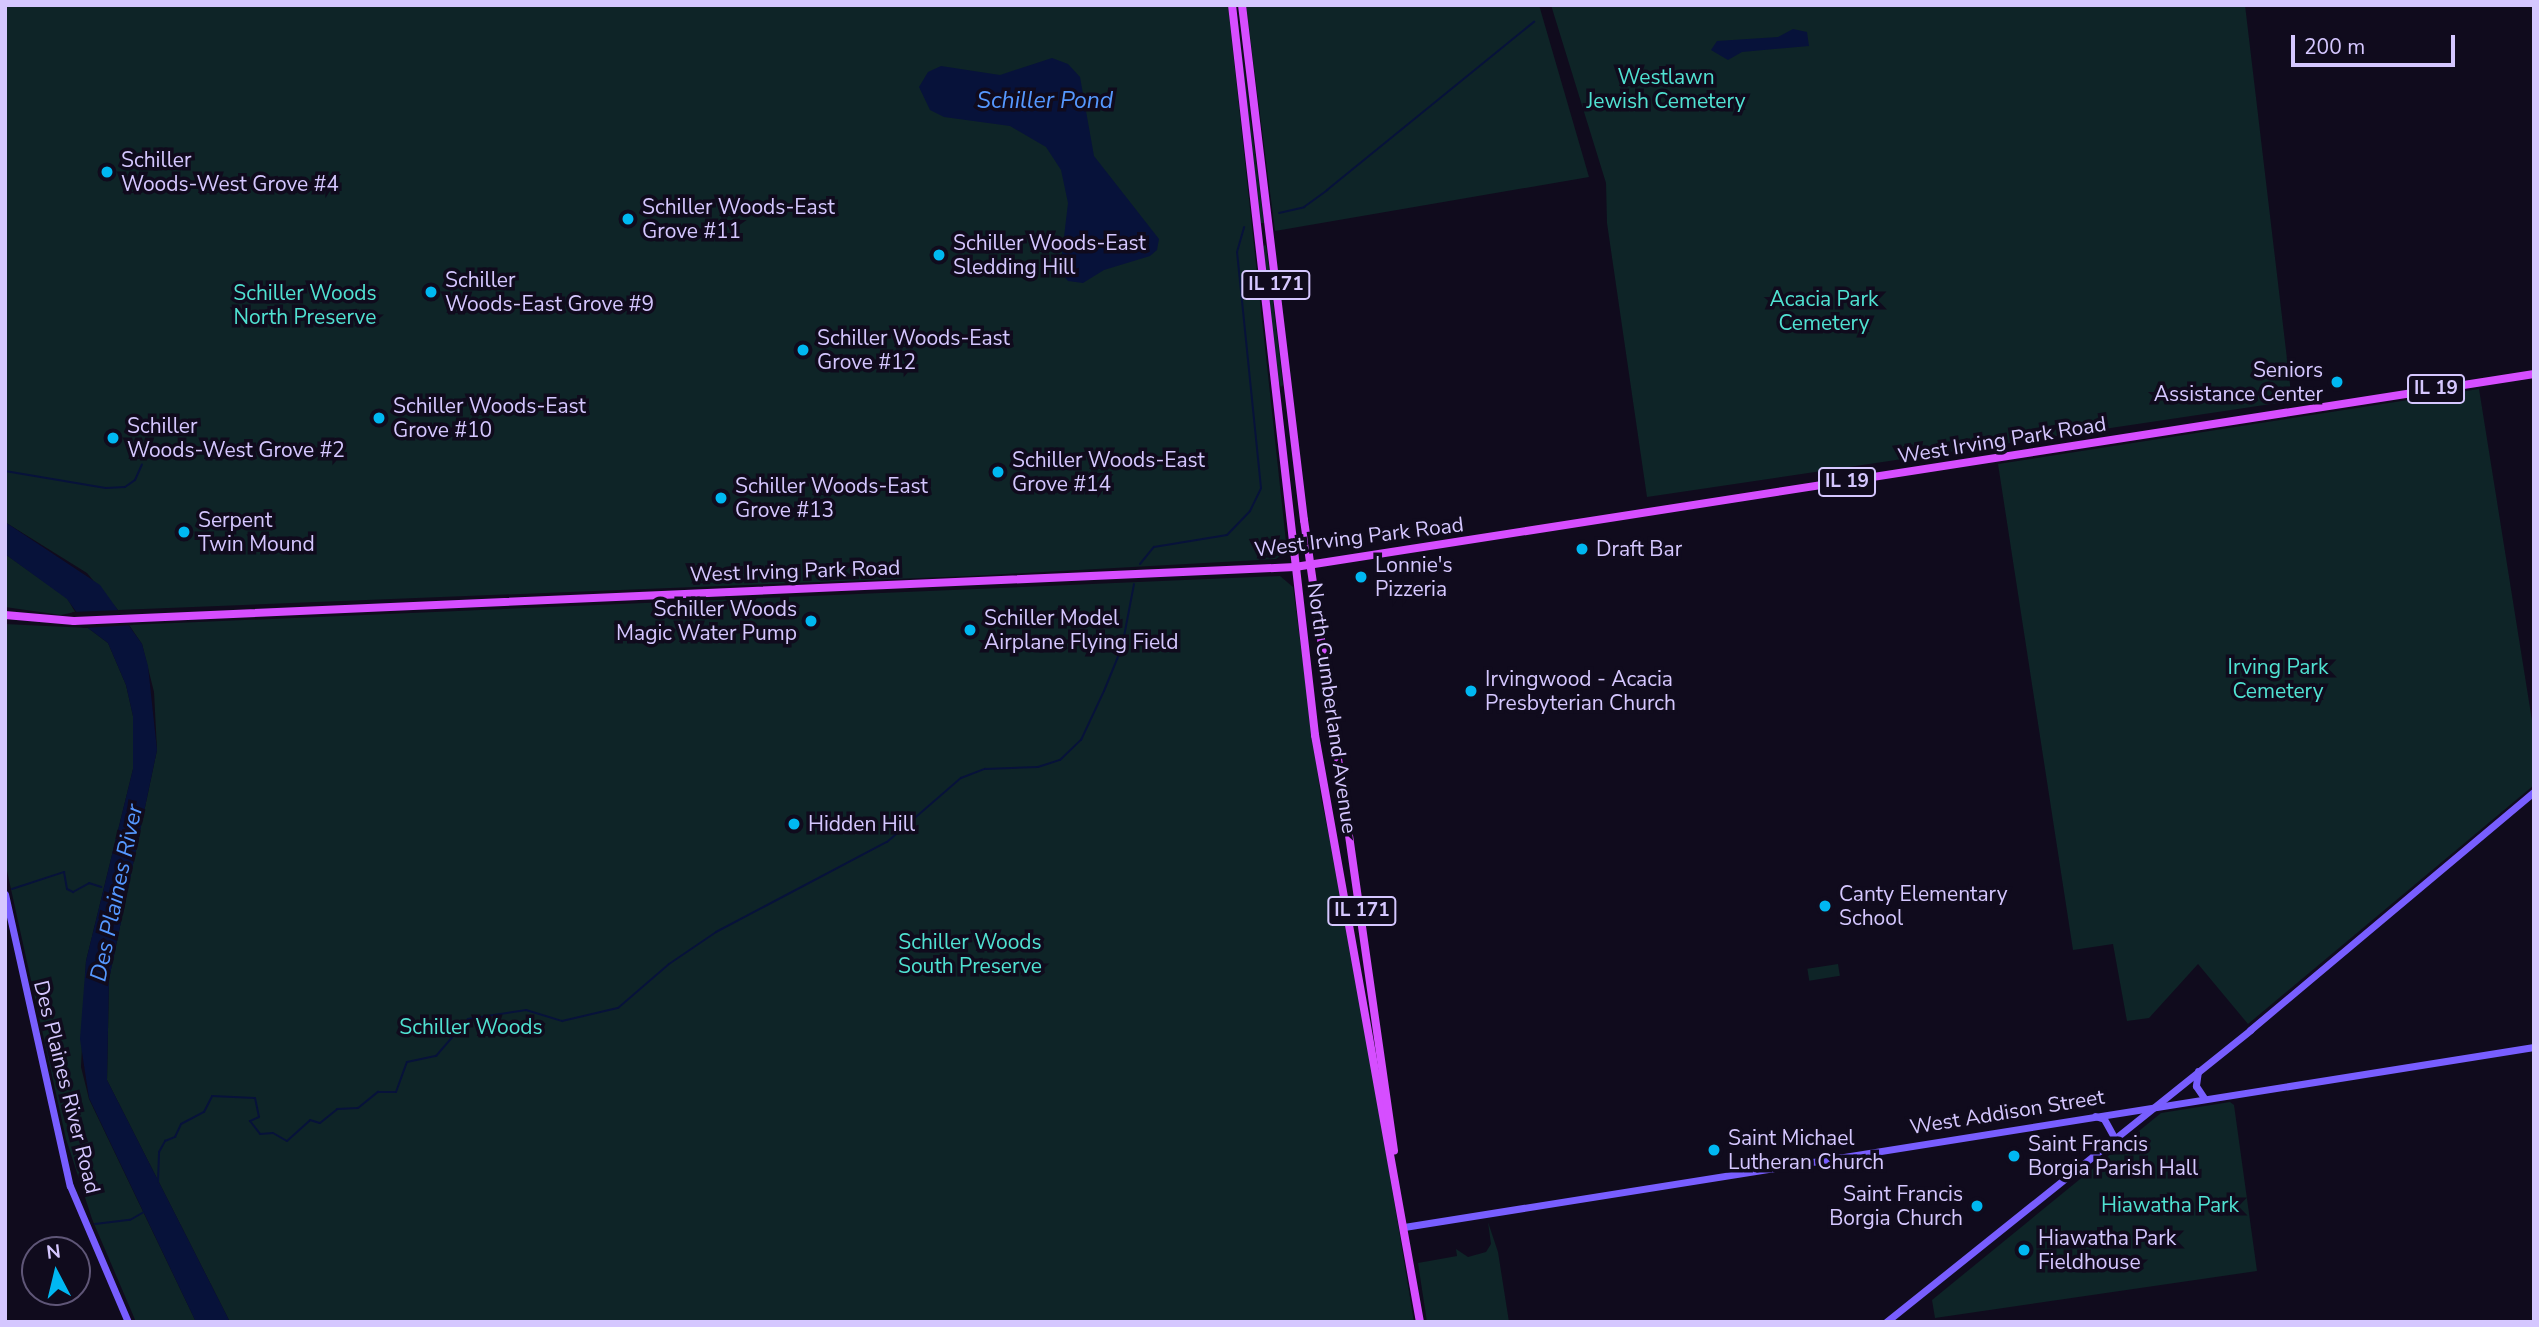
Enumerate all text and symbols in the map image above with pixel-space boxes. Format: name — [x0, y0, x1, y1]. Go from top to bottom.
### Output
scale bar — [2294, 21, 2458, 65]
text: 200 m — [2304, 33, 2365, 61]
park label: Westlawn Jewish Cemetery — [1587, 64, 1745, 114]
water label: Schiller Pond — [977, 87, 1113, 115]
place label: Schiller Woods-West Grove #4 — [121, 147, 339, 197]
marker: Schiller Woods-West Grove #4 — [99, 164, 115, 180]
place label: Schiller Woods-East Grove #11 — [642, 194, 835, 244]
marker: Schiller Woods-East Grove #11 — [620, 211, 636, 227]
place label: Schiller Woods-East Sledding Hill — [953, 230, 1146, 280]
marker: Schiller Woods-East Sledding Hill — [931, 247, 947, 263]
place label: Schiller Woods-East Grove #9 — [445, 267, 654, 317]
road number: IL 171 — [1241, 270, 1311, 300]
park label: Schiller Woods North Preserve — [233, 280, 377, 330]
marker: Schiller Woods-East Grove #9 — [423, 284, 439, 300]
park label: Acacia Park Cemetery — [1769, 286, 1879, 336]
place label: Schiller Woods-East Grove #12 — [817, 325, 1010, 375]
marker: Schiller Woods-East Grove #12 — [795, 342, 811, 358]
place label: Seniors Assistance Center — [2154, 357, 2323, 407]
marker: Seniors Assistance Center — [2329, 374, 2345, 390]
road number: IL 19 — [2406, 374, 2466, 404]
place label: Schiller Woods-East Grove #10 — [393, 393, 586, 443]
marker: Schiller Woods-East Grove #10 — [371, 410, 387, 426]
street label: West Irving Park Road — [1896, 411, 2108, 469]
place label: Schiller Woods-West Grove #2 — [127, 413, 345, 463]
marker: Schiller Woods-West Grove #2 — [105, 430, 121, 446]
place label: Schiller Woods-East Grove #14 — [1012, 447, 1205, 497]
marker: Schiller Woods-East Grove #14 — [990, 464, 1006, 480]
road number: IL 19 — [1817, 467, 1877, 498]
place label: Schiller Woods-East Grove #13 — [735, 473, 928, 523]
marker: Schiller Woods-East Grove #13 — [713, 490, 729, 506]
place label: Serpent Twin Mound — [198, 507, 315, 557]
street label: West Irving Park Road — [1253, 512, 1465, 562]
marker: Serpent Twin Mound — [176, 524, 192, 540]
place label: Draft Bar — [1596, 536, 1682, 562]
marker: Draft Bar — [1574, 541, 1590, 557]
place label: Lonnie's Pizzeria — [1375, 552, 1453, 602]
street label: West Irving Park Road — [689, 555, 901, 587]
marker: Lonnie's Pizzeria — [1353, 569, 1369, 585]
street label: North Cumberland Avenue — [1302, 581, 1362, 835]
place label: Schiller Woods Magic Water Pump — [616, 596, 797, 646]
place label: Schiller Model Airplane Flying Field — [984, 605, 1178, 655]
marker: Schiller Woods Magic Water Pump — [803, 613, 819, 629]
marker: Schiller Model Airplane Flying Field — [962, 622, 978, 638]
park label: Irving Park Cemetery — [2228, 654, 2328, 704]
place label: Irvingwood - Acacia Presbyterian Church — [1485, 666, 1676, 716]
marker: Irvingwood - Acacia Presbyterian Church — [1463, 683, 1479, 699]
water label: Des Plaines River — [85, 802, 149, 984]
place label: Hidden Hill — [808, 811, 915, 837]
marker: Hidden Hill — [786, 816, 802, 832]
place label: Canty Elementary School — [1839, 881, 2008, 931]
road number: IL 171 — [1327, 896, 1397, 926]
marker: Canty Elementary School — [1817, 898, 1833, 914]
park label: Schiller Woods South Preserve — [898, 929, 1042, 979]
street label: Des Plaines River Road — [28, 978, 106, 1196]
park label: Schiller Woods — [399, 1014, 543, 1040]
street label: West Addison Street — [1908, 1084, 2106, 1140]
place label: Saint Michael Lutheran Church — [1728, 1125, 1884, 1175]
place label: Saint Francis Borgia Parish Hall — [2028, 1131, 2198, 1181]
marker: Saint Michael Lutheran Church — [1706, 1142, 1722, 1158]
marker: Saint Francis Borgia Parish Hall — [2006, 1148, 2022, 1164]
place label: Saint Francis Borgia Church — [1829, 1181, 1963, 1231]
park label: Hiawatha Park — [2101, 1192, 2239, 1218]
marker: Saint Francis Borgia Church — [1969, 1198, 1985, 1214]
place label: Hiawatha Park Fieldhouse — [2038, 1225, 2176, 1275]
north arrow — [21, 1236, 91, 1306]
text: N — [45, 1238, 62, 1266]
marker: Hiawatha Park Fieldhouse — [2016, 1242, 2032, 1258]

